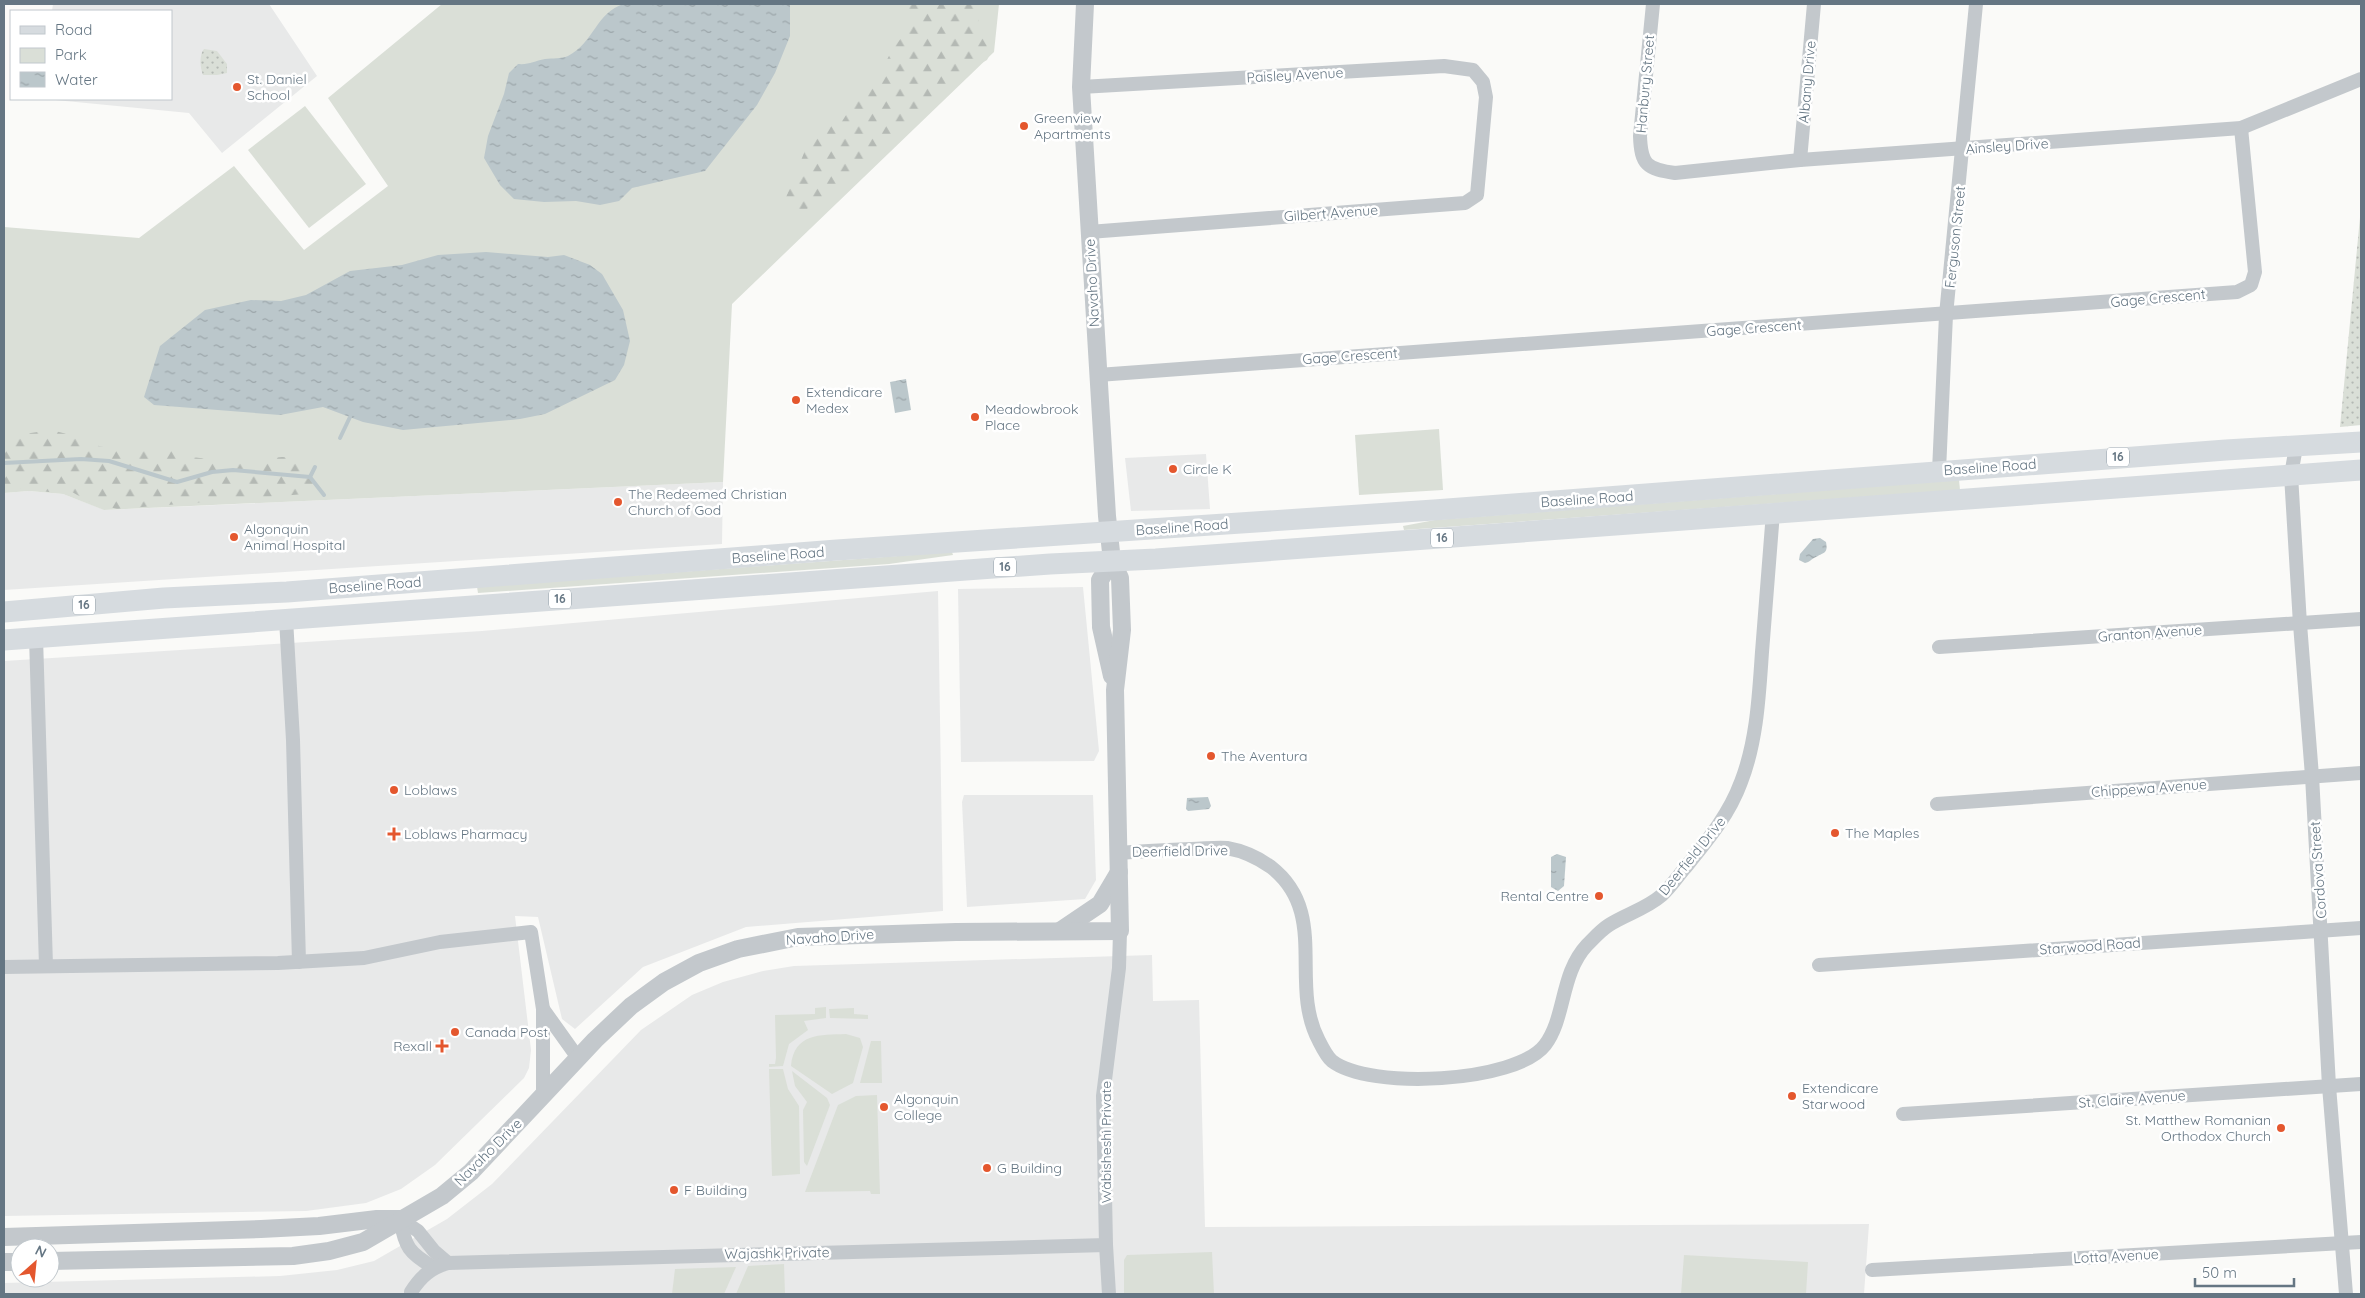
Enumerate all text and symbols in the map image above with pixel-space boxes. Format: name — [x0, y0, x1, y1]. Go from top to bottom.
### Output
legend — [10, 10, 172, 100]
text: Road — [55, 20, 92, 39]
street label: Hanbury Street — [1632, 34, 1658, 134]
street label: Albany Drive — [1794, 40, 1820, 124]
text: Park — [55, 45, 87, 64]
street label: Paisley Avenue — [1246, 63, 1344, 87]
text: Water — [55, 70, 98, 89]
place label: St. Daniel School — [247, 70, 307, 104]
marker: St. Daniel School — [231, 81, 243, 93]
place label: Greenview Apartments — [1034, 109, 1111, 143]
marker: Greenview Apartments — [1018, 120, 1030, 132]
street label: Ainsley Drive — [1965, 134, 2049, 158]
street label: Ferguson Street — [1941, 185, 1969, 289]
street label: Gilbert Avenue — [1283, 201, 1379, 225]
street label: Navaho Drive — [1081, 238, 1103, 328]
street label: Gage Crescent — [2110, 285, 2206, 311]
street label: Gage Crescent — [1706, 316, 1802, 340]
street label: Gage Crescent — [1302, 344, 1398, 368]
place label: Extendicare Medex — [806, 383, 882, 417]
marker: Extendicare Medex — [790, 394, 802, 406]
place label: Meadowbrook Place — [985, 400, 1078, 434]
marker: Meadowbrook Place — [969, 411, 981, 423]
road number: 16 — [2107, 448, 2129, 467]
street label: Baseline Road — [1943, 455, 2037, 479]
place label: Circle K — [1183, 460, 1232, 478]
marker: Circle K — [1167, 463, 1179, 475]
place label: The Redeemed Christian Church of God — [628, 485, 787, 519]
street label: Baseline Road — [1540, 487, 1634, 511]
marker: The Redeemed Christian Church of God — [612, 496, 624, 508]
street label: Baseline Road — [1135, 515, 1229, 539]
place label: Algonquin Animal Hospital — [244, 520, 345, 554]
road number: 16 — [1431, 528, 1453, 548]
marker: Algonquin Animal Hospital — [228, 531, 240, 543]
street label: Baseline Road — [731, 543, 825, 567]
road number: 16 — [994, 558, 1016, 576]
street label: Baseline Road — [328, 573, 422, 597]
road number: 16 — [549, 590, 571, 608]
road number: 16 — [73, 596, 95, 614]
street label: Granton Avenue — [2097, 620, 2203, 646]
place label: The Aventura — [1221, 747, 1308, 765]
marker: The Aventura — [1205, 750, 1217, 762]
street label: Chippewa Avenue — [2091, 775, 2207, 801]
place label: Loblaws — [404, 781, 457, 799]
marker: Loblaws — [388, 784, 400, 796]
street label: Deerfield Drive — [1655, 813, 1729, 899]
street label: Cordova Street — [2306, 820, 2330, 919]
place label: The Maples — [1845, 824, 1919, 842]
place label: Loblaws Pharmacy — [404, 825, 527, 843]
marker: The Maples — [1829, 827, 1841, 839]
marker: Loblaws Pharmacy — [388, 828, 400, 840]
street label: Deerfield Drive — [1132, 841, 1228, 861]
place label: Rental Centre — [1501, 887, 1589, 905]
marker: Rental Centre — [1593, 890, 1605, 902]
street label: Navaho Drive — [785, 925, 875, 949]
street label: Starwood Road — [2039, 933, 2141, 959]
place label: Canada Post — [465, 1023, 548, 1041]
marker: Canada Post — [449, 1026, 461, 1038]
place label: Rexall — [393, 1037, 432, 1055]
marker: Rexall — [436, 1040, 448, 1052]
place label: Extendicare Starwood — [1802, 1079, 1878, 1113]
street label: Wàbisheshì Private — [1097, 1081, 1115, 1203]
street label: St. Claire Avenue — [2078, 1086, 2186, 1112]
place label: Algonquin College — [894, 1090, 959, 1124]
marker: Extendicare Starwood — [1786, 1090, 1798, 1102]
marker: Algonquin College — [878, 1101, 890, 1113]
place label: St. Matthew Romanian Orthodox Church — [2126, 1111, 2271, 1145]
street label: Navaho Drive — [450, 1114, 526, 1190]
marker: St. Matthew Romanian Orthodox Church — [2275, 1122, 2287, 1134]
place label: G Building — [997, 1159, 1062, 1177]
marker: G Building — [981, 1162, 993, 1174]
place label: F Building — [684, 1181, 747, 1199]
marker: F Building — [668, 1184, 680, 1196]
north arrow — [10, 1238, 60, 1288]
text: N — [32, 1241, 50, 1262]
street label: Wajashk Private — [724, 1243, 830, 1263]
street label: Lotta Avenue — [2073, 1245, 2159, 1267]
scale bar — [2195, 1256, 2294, 1288]
text: 50 m — [2202, 1263, 2237, 1282]

